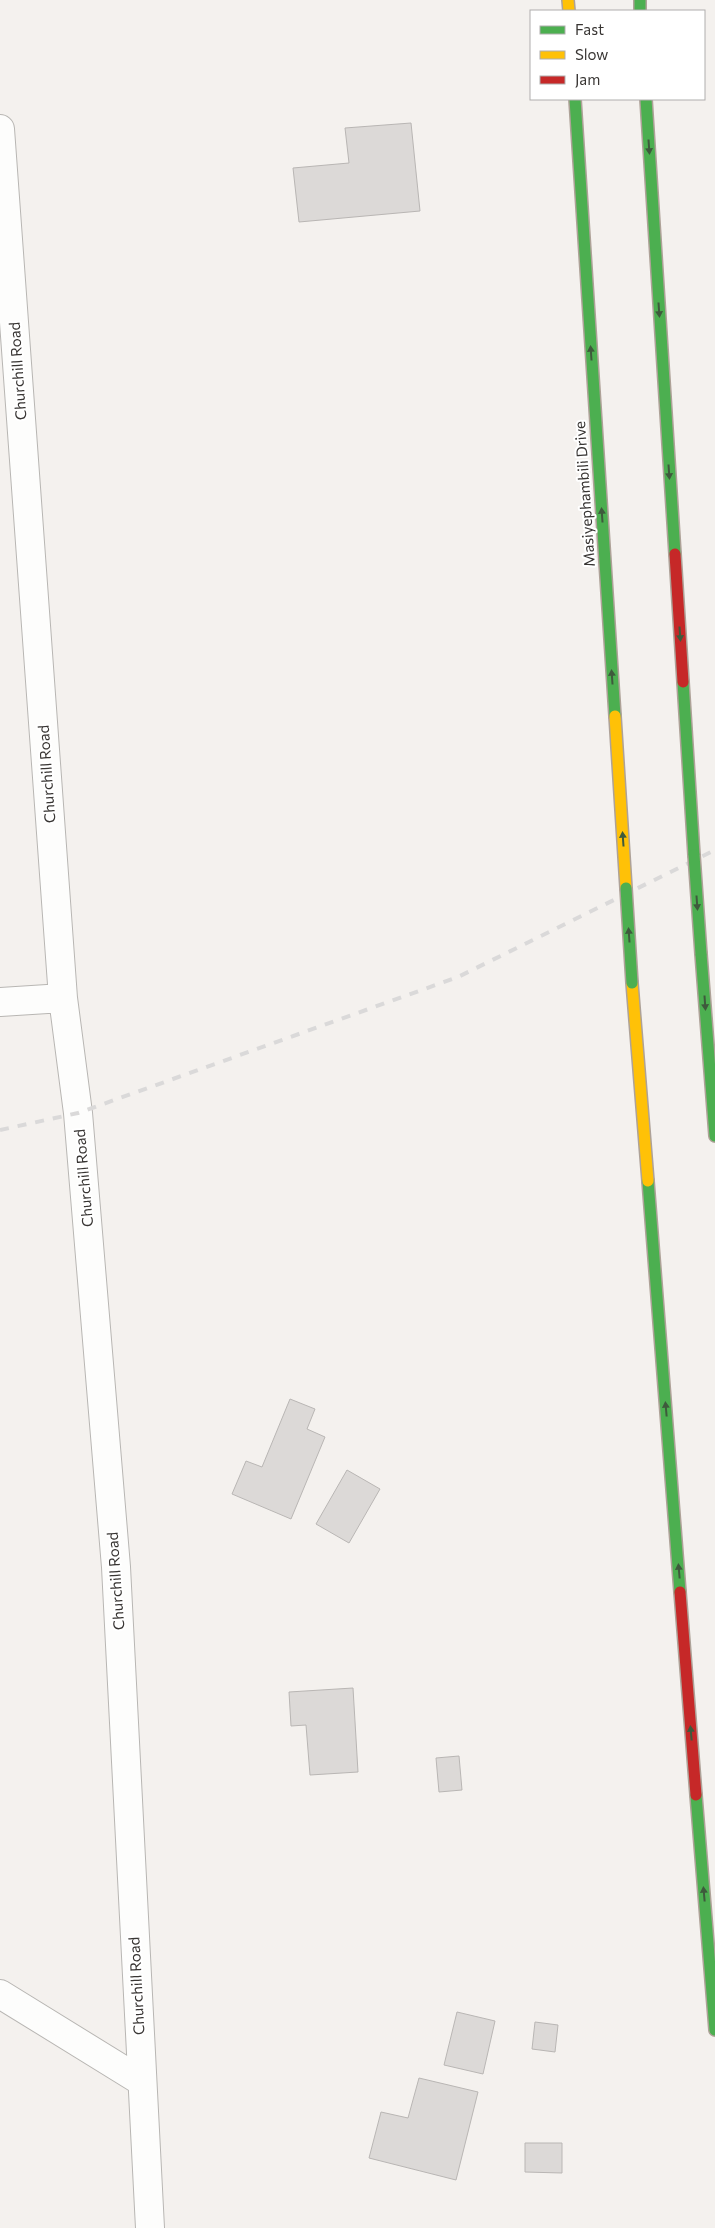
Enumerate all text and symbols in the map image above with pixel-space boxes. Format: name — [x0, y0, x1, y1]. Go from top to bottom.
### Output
legend — [530, 10, 705, 100]
text: Fast — [575, 20, 604, 38]
text: Slow — [575, 45, 608, 63]
text: Jam — [575, 70, 600, 88]
one-way arrow — [645, 140, 653, 156]
one-way arrow — [656, 302, 664, 318]
street label: Churchill Road — [5, 321, 29, 421]
one-way arrow — [587, 344, 595, 360]
street label: Masiyephambili Drive — [570, 421, 598, 568]
one-way arrow — [666, 464, 674, 480]
one-way arrow — [597, 506, 605, 522]
one-way arrow — [676, 626, 684, 642]
one-way arrow — [608, 669, 616, 685]
street label: Churchill Road — [34, 724, 58, 824]
one-way arrow — [618, 831, 626, 847]
one-way arrow — [693, 895, 701, 911]
one-way arrow — [625, 927, 633, 943]
one-way arrow — [701, 995, 709, 1011]
street label: Churchill Road — [70, 1128, 96, 1228]
one-way arrow — [662, 1400, 670, 1416]
street label: Churchill Road — [103, 1531, 127, 1631]
one-way arrow — [674, 1562, 682, 1578]
one-way arrow — [687, 1724, 695, 1740]
one-way arrow — [700, 1886, 708, 1902]
street label: Churchill Road — [124, 1936, 148, 2036]

